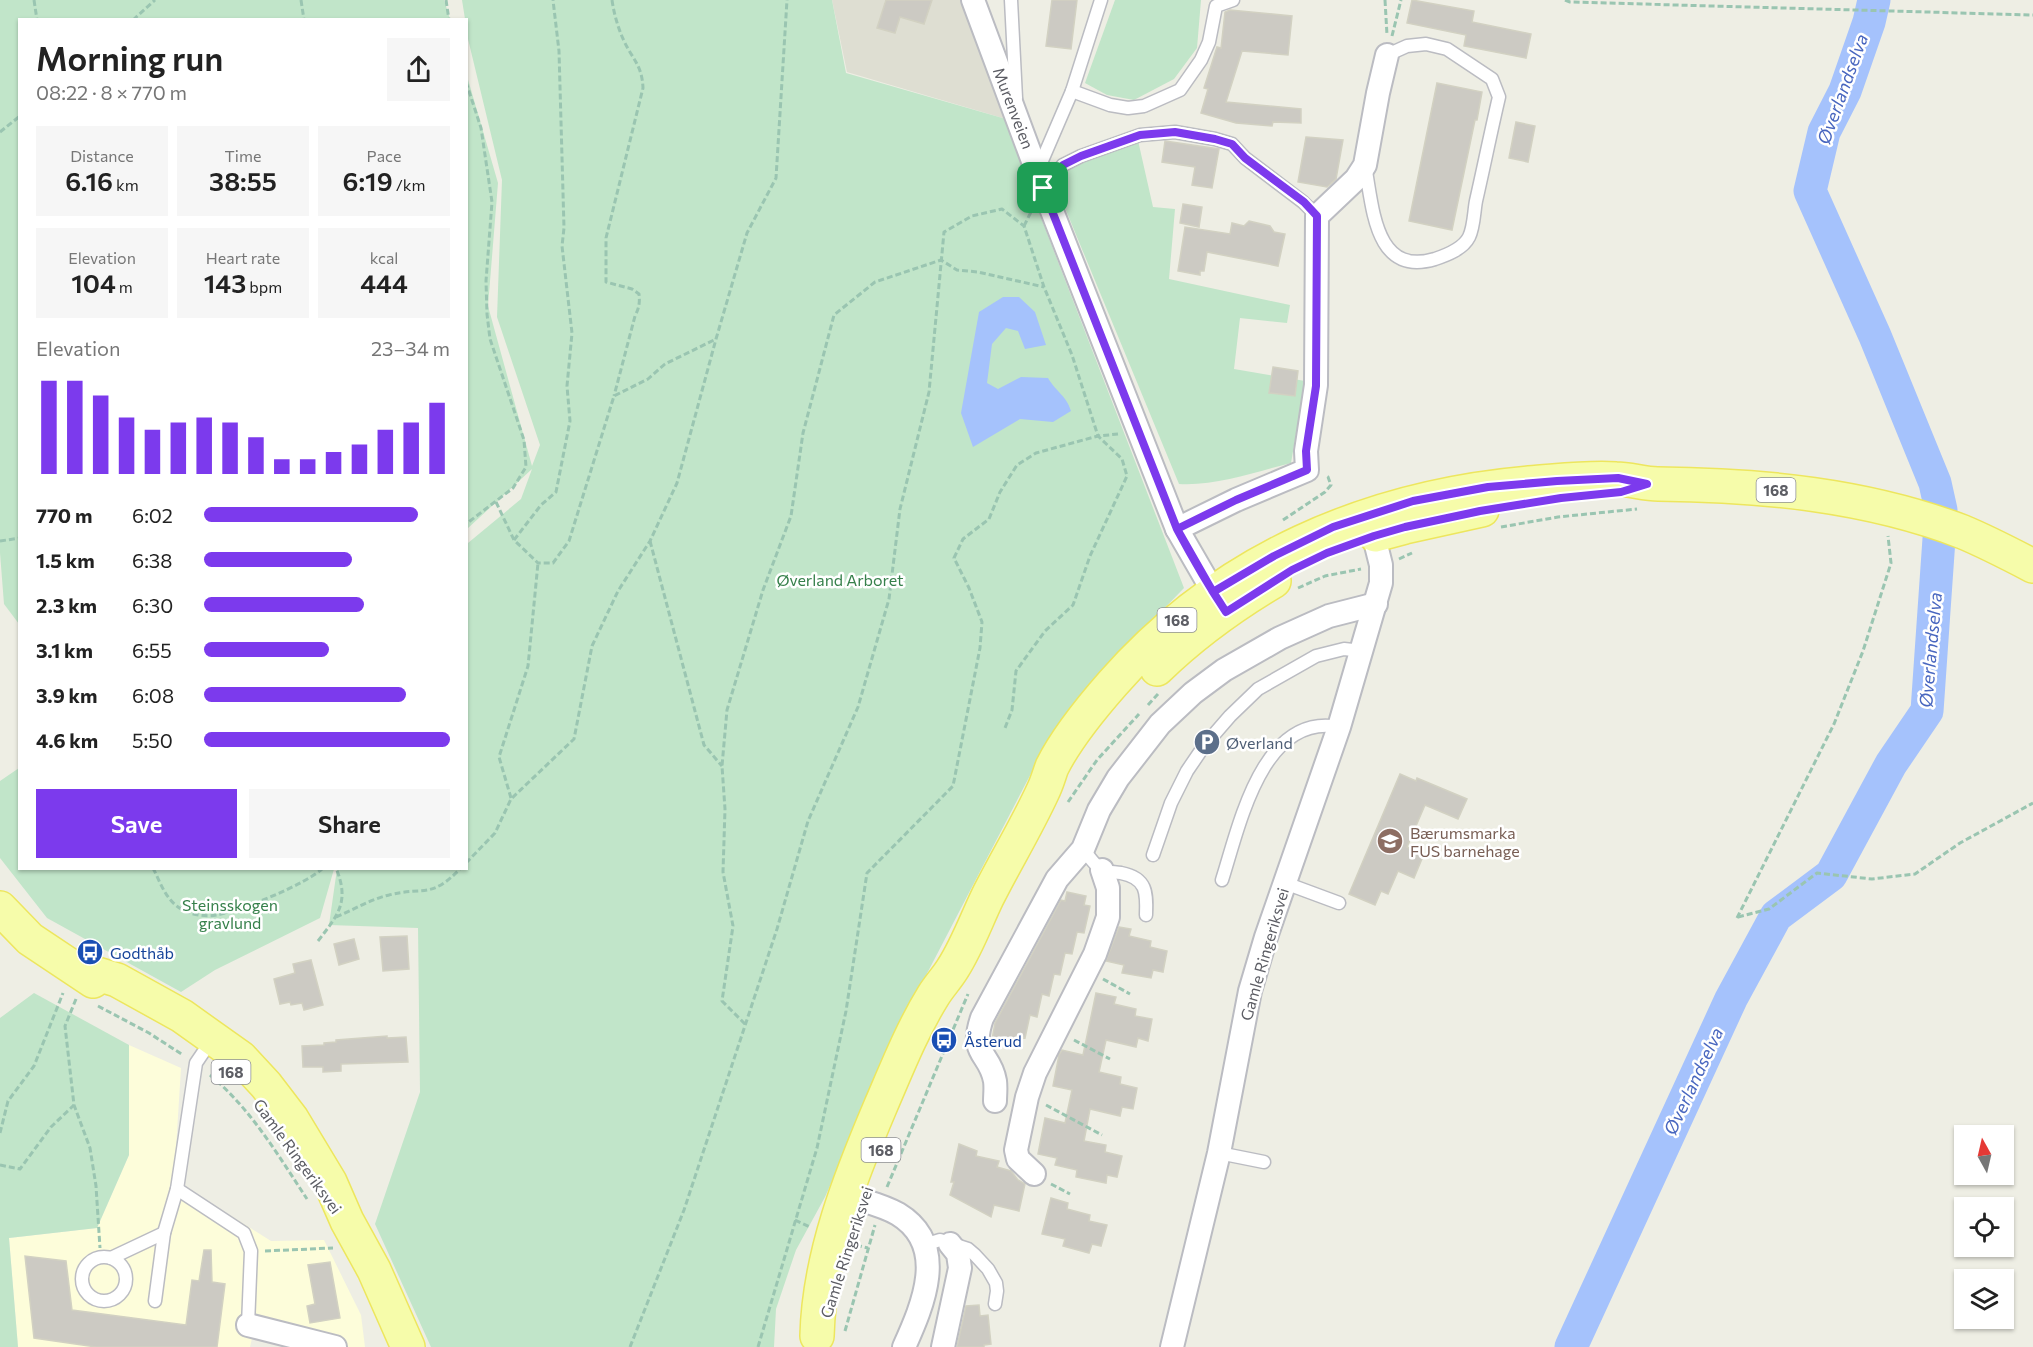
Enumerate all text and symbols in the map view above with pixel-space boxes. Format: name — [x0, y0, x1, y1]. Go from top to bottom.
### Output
water label: Øverlandselva — [1812, 31, 1872, 147]
text: Morning run — [36, 37, 223, 78]
button: share — [387, 38, 450, 101]
street label: Murenveien — [990, 65, 1038, 151]
text: 08:22 · 8 × 770 m — [36, 80, 187, 104]
text: Distance — [70, 146, 134, 165]
text: Time — [225, 146, 261, 165]
text: Pace — [367, 146, 401, 165]
pin — [1017, 162, 1068, 213]
text: 6.16 — [65, 165, 113, 196]
text: 38:55 — [209, 165, 277, 196]
text: 6:19 — [343, 165, 393, 196]
icon: arrive — [1026, 171, 1059, 204]
text: km — [113, 175, 139, 194]
text: /km — [393, 175, 425, 194]
text: Elevation — [68, 248, 136, 267]
text: Heart rate — [206, 248, 280, 267]
text: kcal — [370, 248, 398, 267]
text: 104 — [71, 267, 116, 298]
text: 143 — [204, 267, 246, 298]
text: 444 — [360, 267, 408, 298]
text: m — [116, 277, 133, 296]
text: bpm — [246, 277, 282, 296]
text: Elevation — [36, 336, 121, 360]
text: 23–34 m — [371, 336, 450, 360]
road number: 168 — [1756, 478, 1796, 502]
text: 770 m — [36, 503, 92, 527]
text: 6:02 — [132, 503, 173, 527]
text: 1.5 km — [36, 548, 95, 572]
text: 6:38 — [132, 548, 172, 572]
park label: Øverland Arboret — [776, 570, 904, 589]
water label: Øverlandselva — [1914, 591, 1946, 709]
text: 2.3 km — [36, 593, 97, 617]
text: 6:30 — [132, 593, 173, 617]
road number: 168 — [1158, 608, 1196, 632]
text: 3.1 km — [36, 638, 93, 662]
text: 6:55 — [132, 638, 172, 662]
text: 3.9 km — [36, 683, 97, 707]
text: 6:08 — [132, 683, 174, 707]
parking icon: Øverland — [1192, 727, 1222, 757]
text: 4.6 km — [36, 728, 98, 752]
text: 5:50 — [132, 728, 173, 752]
place label: Øverland — [1226, 733, 1293, 752]
button: Save — [36, 789, 237, 858]
button: Share — [249, 789, 450, 858]
place label: Bærumsmarka FUS barnehage — [1410, 823, 1520, 860]
school or university icon: Bærumsmarka FUS barnehage — [1375, 826, 1405, 856]
street label: Gamle Ringeriksvei — [1236, 885, 1292, 1023]
park label: Steinsskogen gravlund — [182, 895, 278, 932]
bus stop icon: Godthåb — [75, 937, 105, 967]
place label: Godthåb — [110, 943, 174, 962]
water label: Øverlandselva — [1659, 1024, 1727, 1138]
bus stop icon: Åsterud — [929, 1025, 959, 1055]
place label: Åsterud — [964, 1031, 1022, 1050]
road number: 168 — [212, 1060, 250, 1084]
street label: Gamle Ringeriksvei — [250, 1095, 346, 1217]
north arrow — [1954, 1125, 2014, 1185]
map controls — [1954, 1125, 2014, 1329]
road number: 168 — [862, 1138, 900, 1162]
street label: Gamle Ringeriksvei — [816, 1184, 876, 1320]
button: locate — [1954, 1197, 2014, 1257]
button: layers — [1954, 1269, 2014, 1329]

